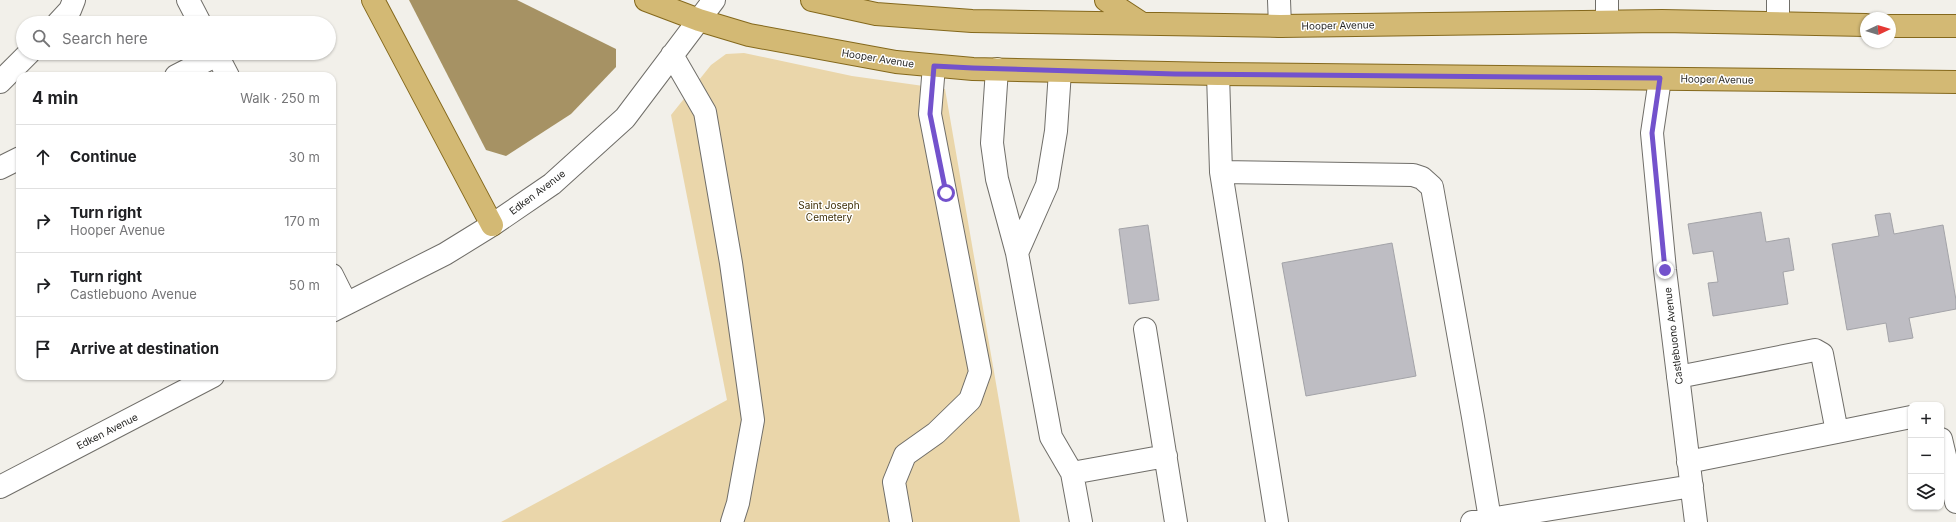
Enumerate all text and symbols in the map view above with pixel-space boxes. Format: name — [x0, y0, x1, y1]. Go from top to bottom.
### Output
north arrow — [1860, 12, 1896, 48]
search box — [16, 16, 336, 60]
street label: Hooper Avenue — [1301, 18, 1375, 32]
icon: search — [30, 27, 52, 49]
text: Search here — [62, 29, 148, 48]
street label: Hooper Avenue — [841, 46, 915, 70]
street label: Hooper Avenue — [1680, 72, 1754, 86]
text: 4 min — [32, 88, 78, 108]
text: Walk · 250 m — [240, 90, 320, 106]
icon: ahead — [32, 146, 54, 168]
text: Continue — [70, 147, 137, 166]
text: 30 m — [289, 149, 320, 165]
street label: Edken Avenue — [507, 167, 568, 217]
route start — [937, 184, 955, 202]
park label: Saint Joseph Cemetery — [798, 199, 860, 223]
text: Turn right — [70, 203, 142, 222]
icon: right — [32, 210, 54, 232]
text: 170 m — [284, 213, 320, 229]
text: Hooper Avenue — [70, 222, 165, 238]
route end — [1656, 261, 1674, 279]
text: Turn right — [70, 267, 142, 286]
icon: right — [32, 274, 54, 296]
text: 50 m — [289, 277, 320, 293]
text: Castlebuono Avenue — [70, 286, 197, 302]
street label: Castlebuono Avenue — [1661, 287, 1685, 385]
icon: arrive — [32, 338, 54, 360]
text: Arrive at destination — [70, 339, 219, 358]
map controls — [1908, 402, 1944, 510]
button: + — [1908, 402, 1944, 438]
street label: Edken Avenue — [74, 410, 140, 452]
button: − — [1908, 438, 1944, 474]
button: layers — [1908, 474, 1944, 510]

